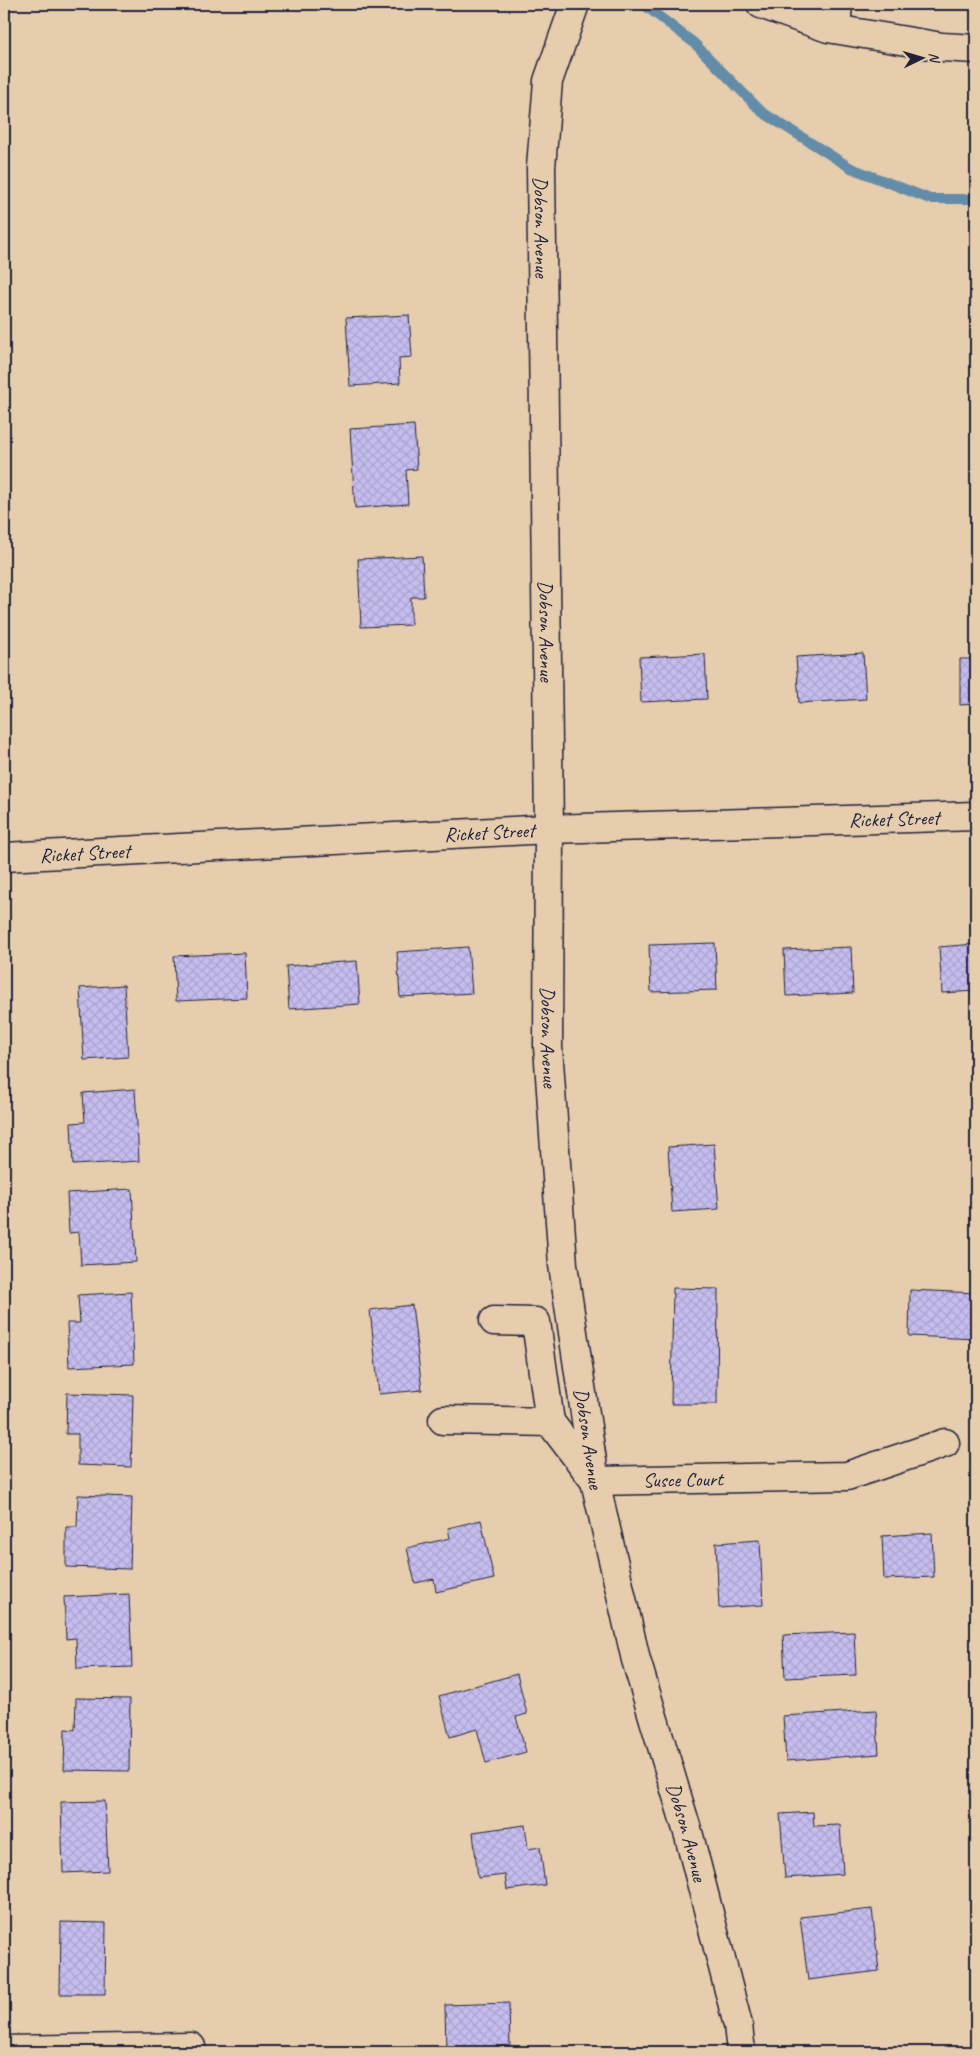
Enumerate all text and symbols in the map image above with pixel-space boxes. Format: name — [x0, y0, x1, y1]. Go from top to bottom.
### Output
north arrow — [898, 32, 948, 82]
text: N — [926, 52, 944, 64]
street label: Dobson Avenue — [529, 176, 555, 279]
street label: Dobson Avenue — [533, 580, 560, 683]
street label: Ricket Street — [849, 805, 943, 832]
street label: Ricket Street — [444, 817, 539, 847]
street label: Ricket Street — [39, 838, 134, 868]
street label: Dobson Avenue — [535, 986, 563, 1090]
street label: Dobson Avenue — [569, 1387, 609, 1493]
street label: Susce Court — [643, 1466, 725, 1493]
street label: Dobson Avenue — [661, 1780, 713, 1885]

